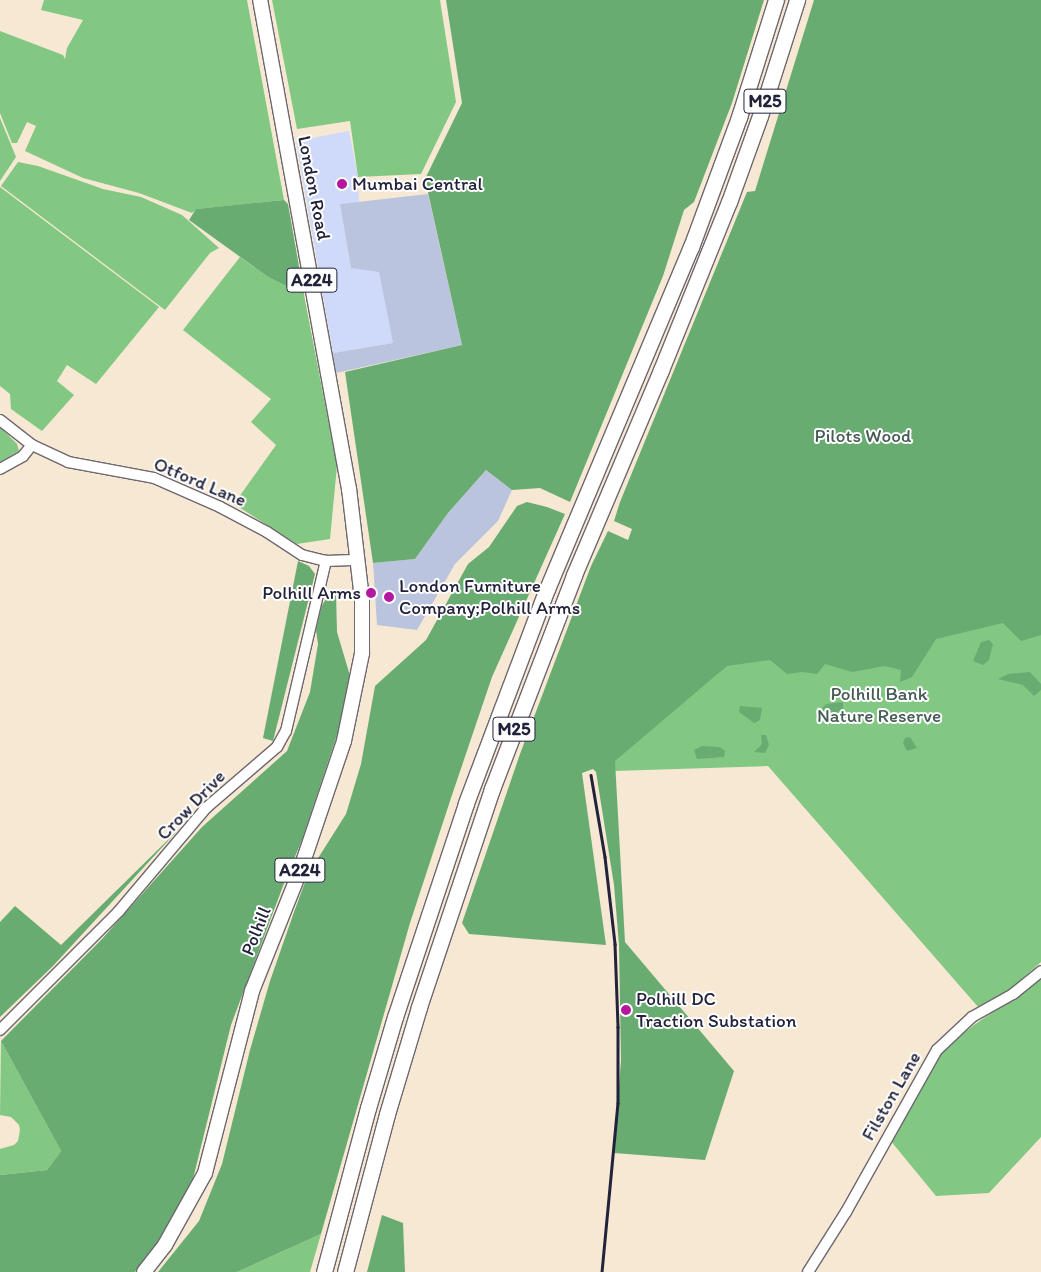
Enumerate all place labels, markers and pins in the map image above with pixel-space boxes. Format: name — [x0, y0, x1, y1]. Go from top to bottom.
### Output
place label: Mumbai Central — [352, 173, 483, 195]
marker: Mumbai Central — [336, 178, 348, 190]
place label: London Furniture Company;Polhill Arms — [399, 575, 579, 619]
place label: Polhill Arms — [262, 582, 361, 604]
marker: Polhill Arms — [365, 587, 377, 599]
marker: London Furniture Company;Polhill Arms — [383, 591, 395, 603]
place label: Polhill DC Traction Substation — [636, 988, 796, 1032]
marker: Polhill DC Traction Substation — [620, 1004, 632, 1016]

